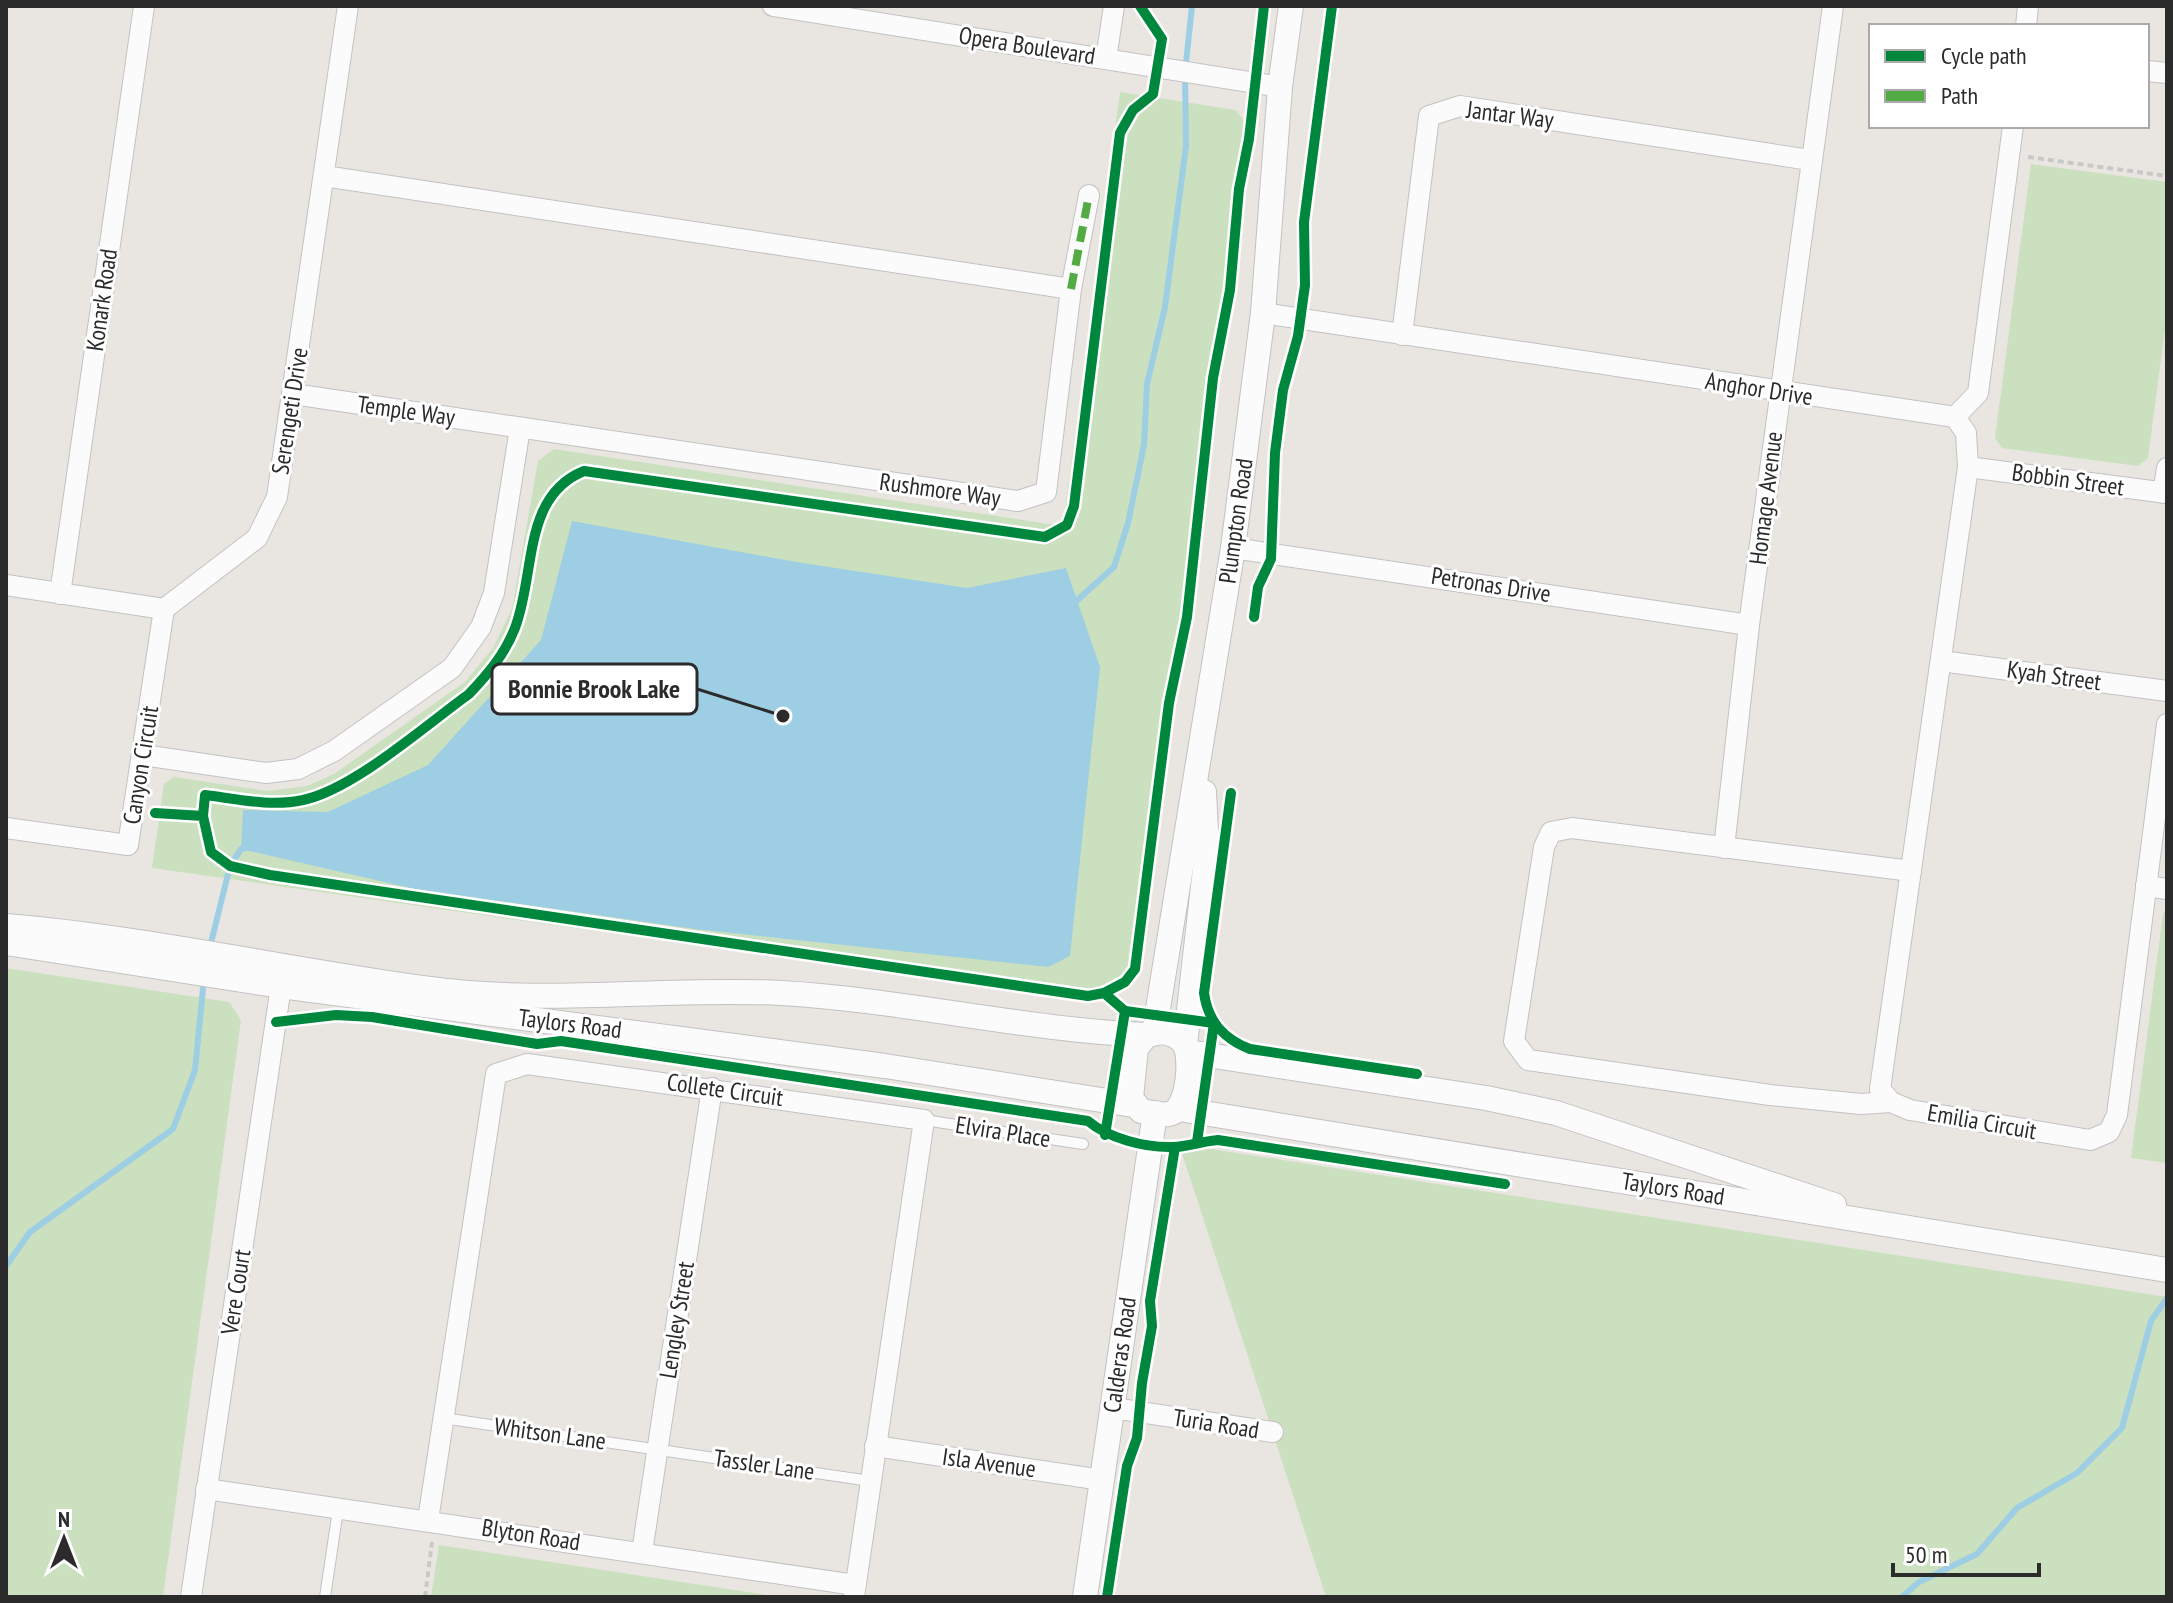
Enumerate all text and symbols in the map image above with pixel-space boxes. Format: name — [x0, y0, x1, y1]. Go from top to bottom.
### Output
street label: Opera Boulevard — [957, 19, 1098, 72]
legend — [1869, 24, 2149, 128]
text: Cycle path — [1941, 40, 2027, 71]
text: Path — [1941, 80, 1978, 111]
street label: Jantar Way — [1464, 94, 1555, 135]
street label: Konark Road — [79, 247, 124, 353]
street label: Serengeti Drive — [264, 345, 315, 477]
street label: Anghor Drive — [1703, 365, 1815, 412]
street label: Temple Way — [355, 388, 457, 433]
street label: Homage Avenue — [1742, 430, 1789, 566]
street label: Plumpton Road — [1211, 456, 1260, 586]
street label: Bobbin Street — [2010, 456, 2127, 503]
street label: Rushmore Way — [878, 466, 1003, 513]
street label: Petronas Drive — [1429, 560, 1553, 609]
street label: Kyah Street — [2005, 654, 2104, 698]
callout: Bonnie Brook Lake — [492, 664, 697, 714]
text: Bonnie Brook Lake — [508, 672, 680, 705]
street label: Canyon Circuit — [116, 703, 165, 826]
street label: Taylors Road — [517, 1002, 624, 1045]
street label: Collete Circuit — [665, 1066, 785, 1113]
street label: Emilia Circuit — [1925, 1097, 2039, 1146]
street label: Elvira Place — [953, 1109, 1053, 1154]
street label: Taylors Road — [1619, 1165, 1727, 1212]
street label: Vere Court — [213, 1246, 258, 1338]
street label: Lengley Street — [652, 1259, 701, 1381]
street label: Calderas Road — [1096, 1295, 1143, 1415]
street label: Turia Road — [1171, 1401, 1261, 1446]
street label: Whitson Lane — [492, 1410, 608, 1457]
street label: Isla Avenue — [940, 1441, 1038, 1484]
street label: Tassler Lane — [712, 1442, 816, 1487]
north arrow — [24, 1499, 104, 1579]
text: N — [58, 1505, 70, 1533]
street label: Blyton Road — [480, 1511, 583, 1558]
scale bar — [1893, 1527, 2039, 1577]
text: 50 m — [1905, 1539, 1947, 1570]

